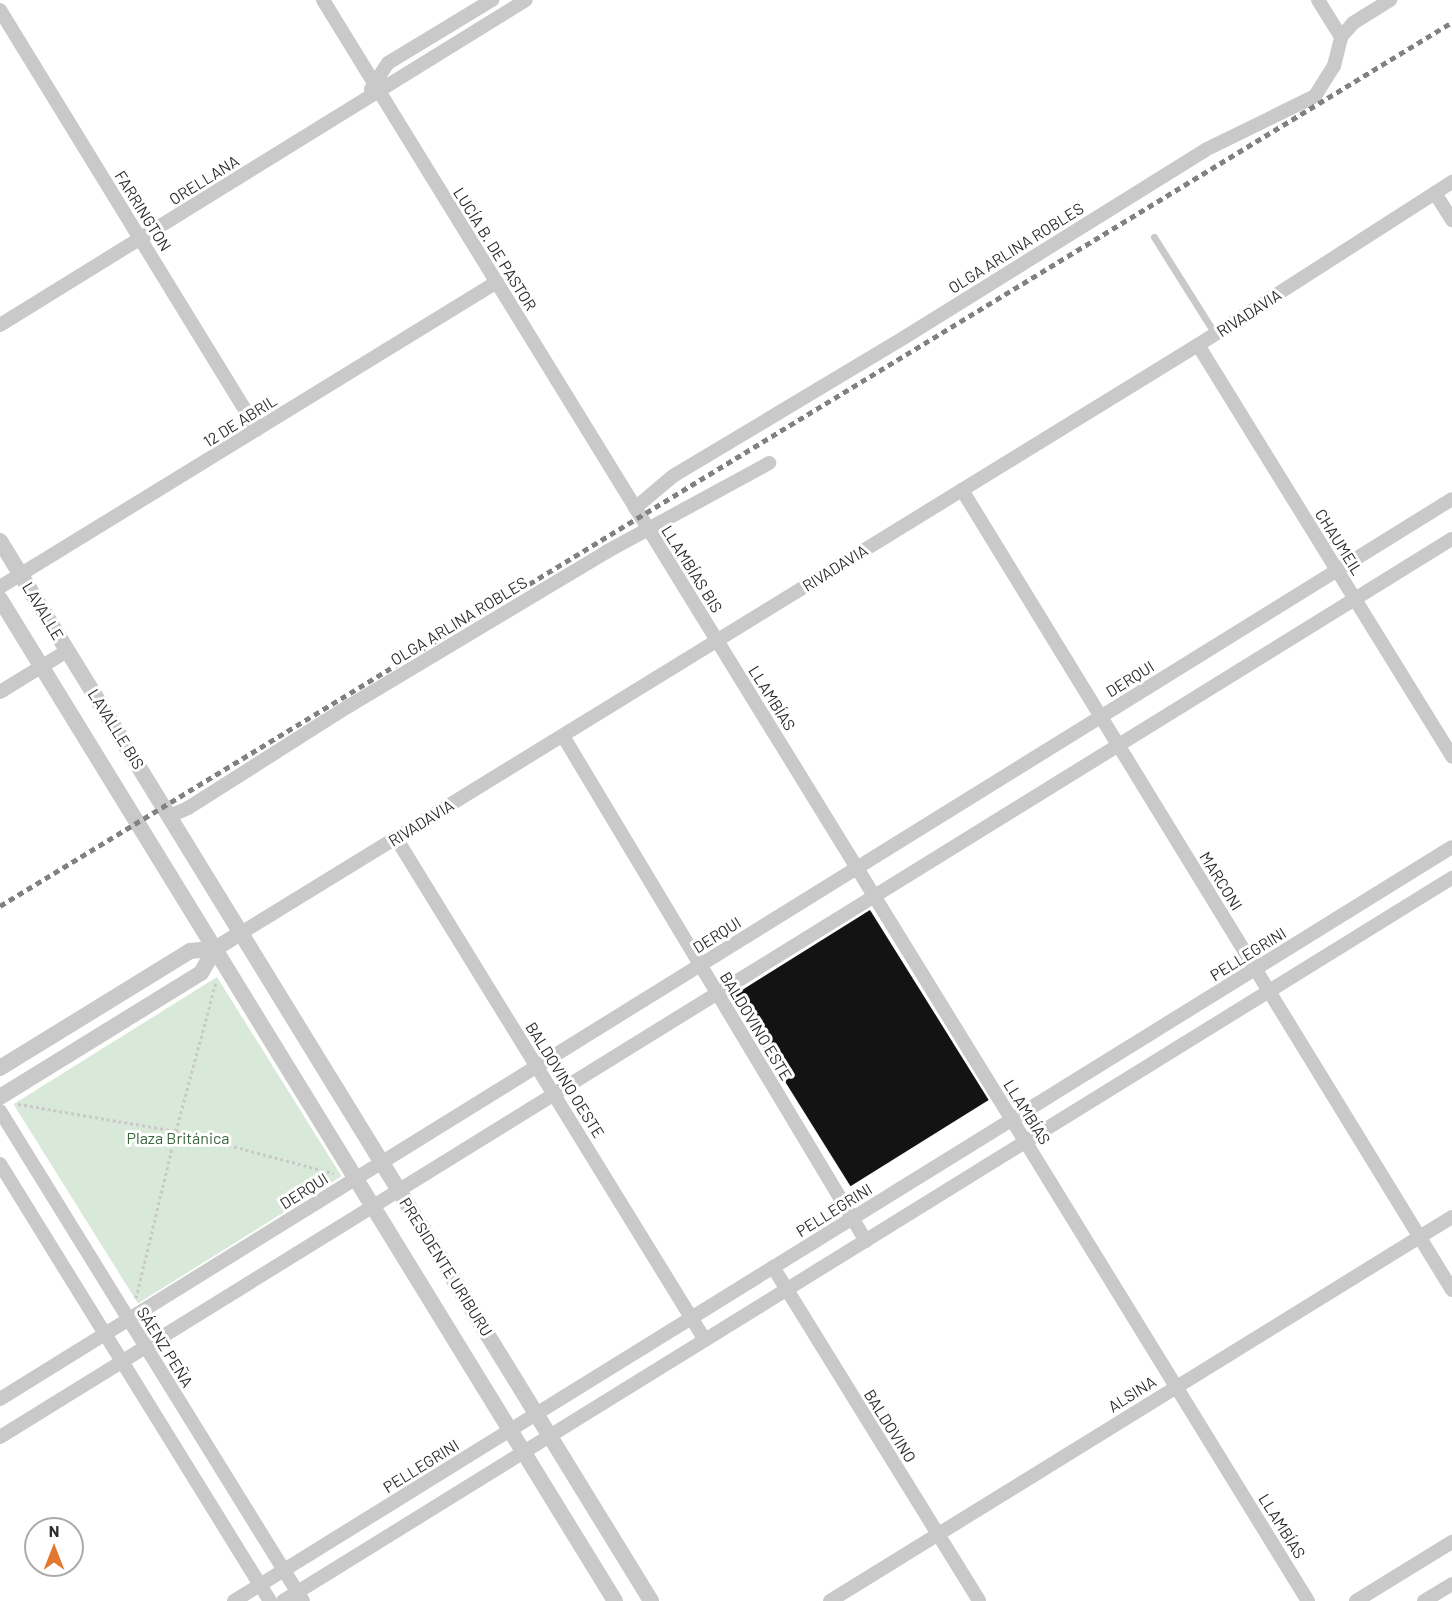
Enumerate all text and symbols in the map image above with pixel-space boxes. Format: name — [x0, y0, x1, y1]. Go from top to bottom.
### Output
street label: ORELLANA — [166, 151, 242, 209]
street label: FARRINGTON — [111, 167, 175, 255]
street label: LUCÍA B. DE PASTOR — [449, 184, 541, 314]
street label: OLGA ARLINA ROBLES — [945, 199, 1087, 297]
street label: RIVADAVIA — [1213, 285, 1285, 341]
street label: 12 DE ABRIL — [200, 391, 280, 451]
street label: CHAUMEIL — [1311, 505, 1367, 579]
street label: LLAMBÍAS BIS — [658, 522, 726, 616]
street label: RIVADAVIA — [799, 540, 871, 596]
street label: OLGA ARLINA ROBLES — [387, 573, 531, 669]
street label: LAVALLE — [18, 579, 68, 643]
street label: DERQUI — [1102, 657, 1158, 701]
street label: LLAMBÍAS — [745, 662, 799, 734]
street label: LAVALLE BIS — [84, 685, 148, 773]
street label: RIVADAVIA — [385, 795, 457, 851]
street label: MARCONI — [1195, 848, 1247, 914]
street label: DERQUI — [689, 913, 745, 957]
street label: PELLEGRINI — [1207, 923, 1289, 985]
street label: BALDOVINO ESTE — [716, 968, 796, 1084]
street label: BALDOVINO OESTE — [522, 1018, 608, 1142]
street label: LLAMBÍAS — [1000, 1076, 1054, 1148]
park label: Plaza Británica — [127, 1128, 229, 1148]
street label: DERQUI — [276, 1169, 332, 1213]
street label: PELLEGRINI — [793, 1179, 875, 1241]
street label: PRESIDENTE URIBURU — [396, 1194, 496, 1340]
street label: SÁENZ PEÑA — [133, 1303, 197, 1391]
street label: ALSINA — [1105, 1372, 1159, 1416]
street label: BALDOVINO — [860, 1386, 920, 1466]
street label: PELLEGRINI — [380, 1435, 462, 1497]
street label: LLAMBÍAS — [1255, 1490, 1309, 1562]
north arrow — [24, 1517, 84, 1577]
text: N — [49, 1521, 59, 1540]

